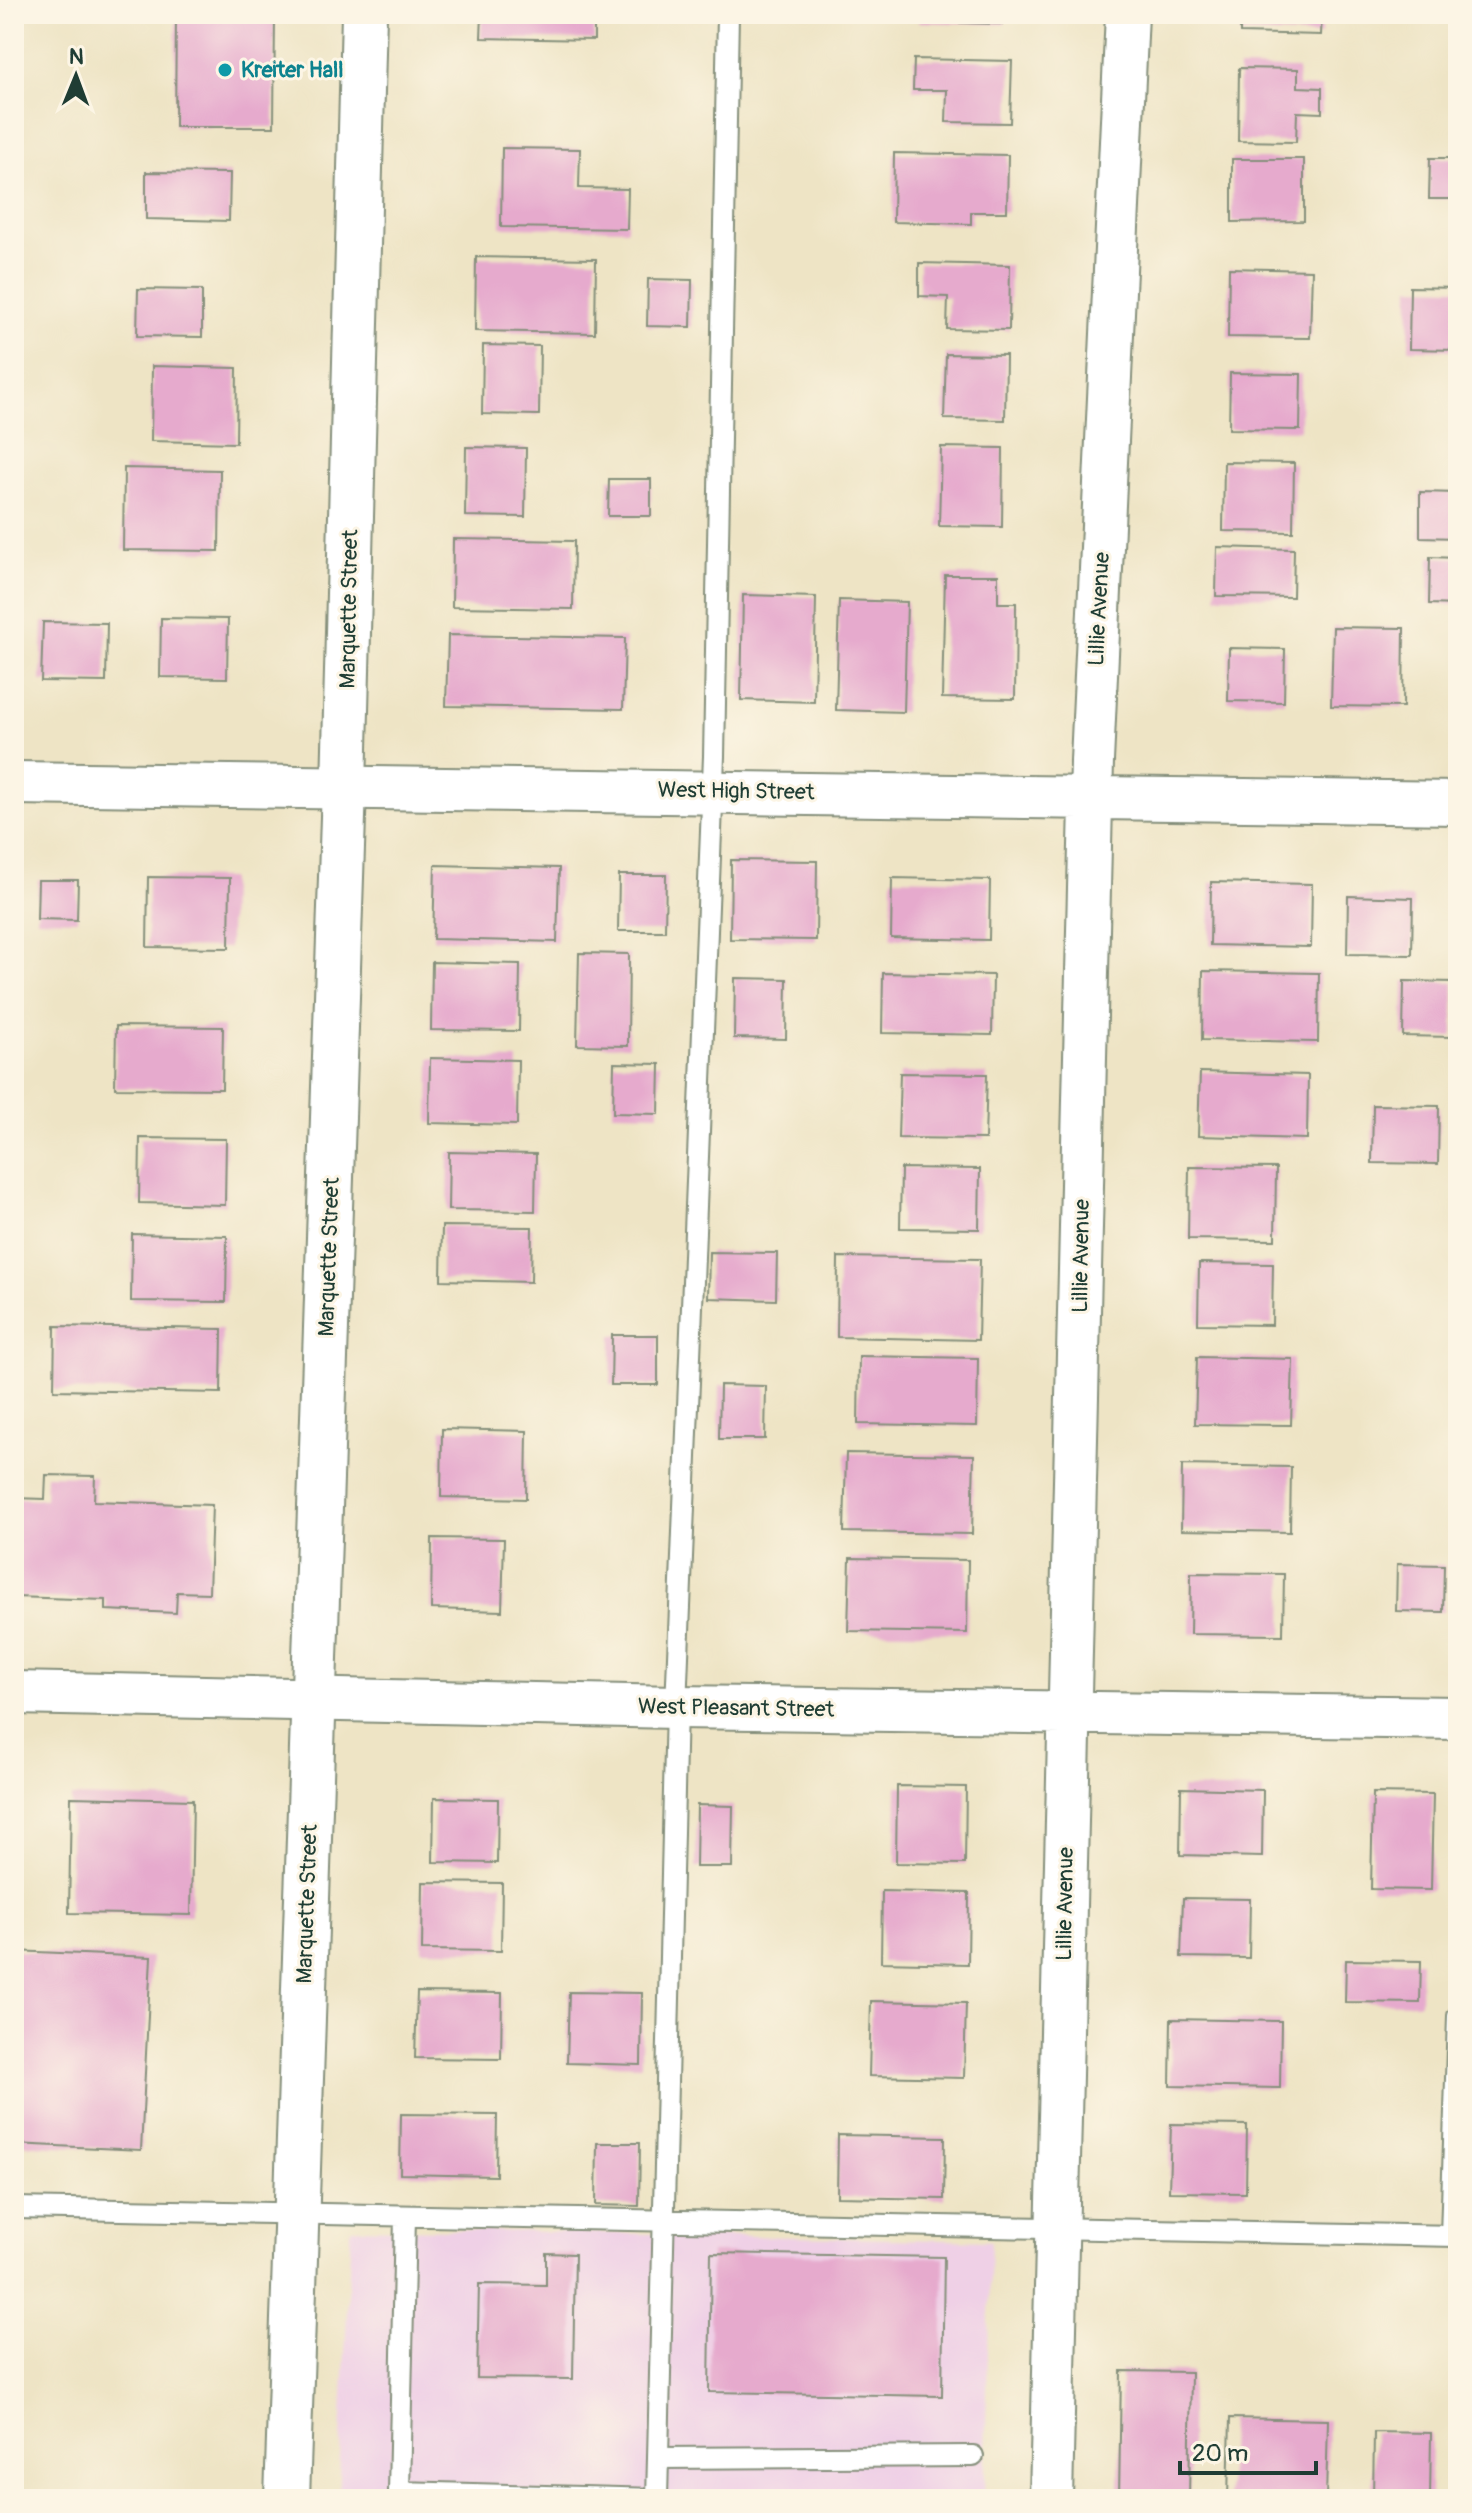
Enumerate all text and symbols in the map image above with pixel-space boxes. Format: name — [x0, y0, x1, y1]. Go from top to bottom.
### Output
north arrow — [36, 36, 116, 116]
text: N — [69, 43, 84, 71]
place label: Kreiter Hall — [241, 56, 343, 84]
marker: Kreiter Hall — [216, 61, 234, 79]
street label: Marquette Street — [334, 529, 364, 689]
street label: Lillie Avenue — [1082, 551, 1116, 667]
street label: West High Street — [657, 776, 815, 806]
street label: Marquette Street — [312, 1177, 346, 1337]
street label: Lillie Avenue — [1066, 1199, 1096, 1313]
street label: West Pleasant Street — [638, 1692, 835, 1724]
street label: Marquette Street — [290, 1824, 324, 1984]
street label: Lillie Avenue — [1050, 1847, 1080, 1961]
scale bar — [1180, 2425, 1316, 2475]
text: 20 m — [1192, 2439, 1248, 2468]

